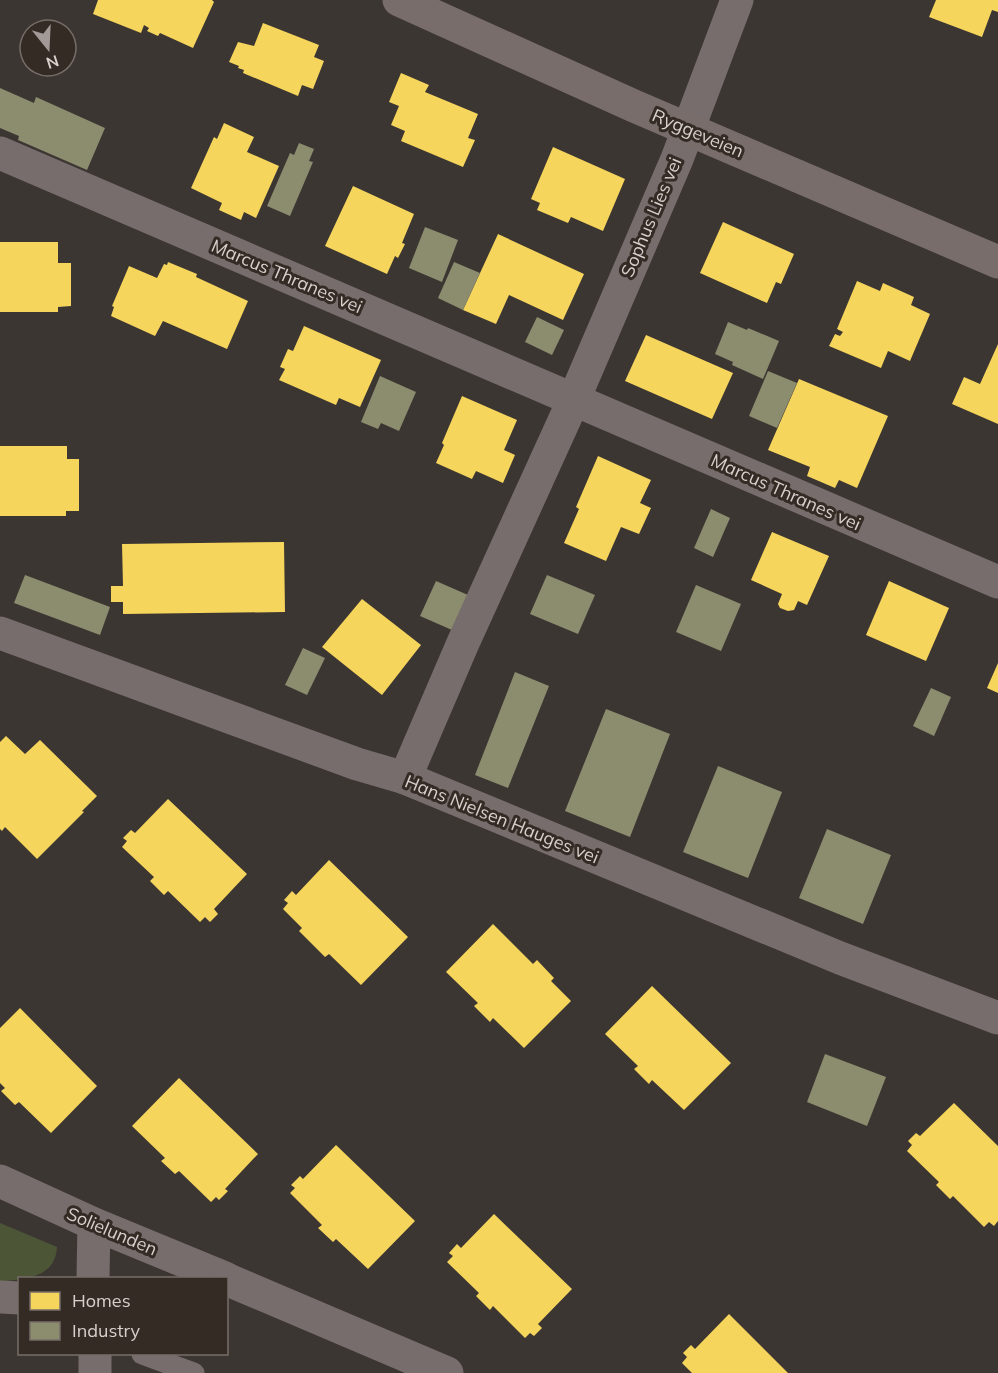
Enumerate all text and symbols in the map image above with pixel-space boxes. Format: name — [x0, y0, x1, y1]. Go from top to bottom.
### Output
north arrow — [18, 18, 78, 78]
text: N — [44, 51, 61, 74]
street label: Ryggeveien — [649, 103, 747, 163]
street label: Sophus Lies vei — [615, 154, 687, 280]
street label: Marcus Thranes vei — [208, 234, 366, 318]
street label: Marcus Thranes vei — [707, 449, 865, 535]
street label: Hans Nielsen Hauges vei — [402, 770, 602, 868]
street label: Solielunden — [63, 1202, 161, 1260]
legend — [18, 1277, 228, 1355]
text: Homes — [72, 1289, 131, 1312]
text: Industry — [72, 1319, 141, 1342]

